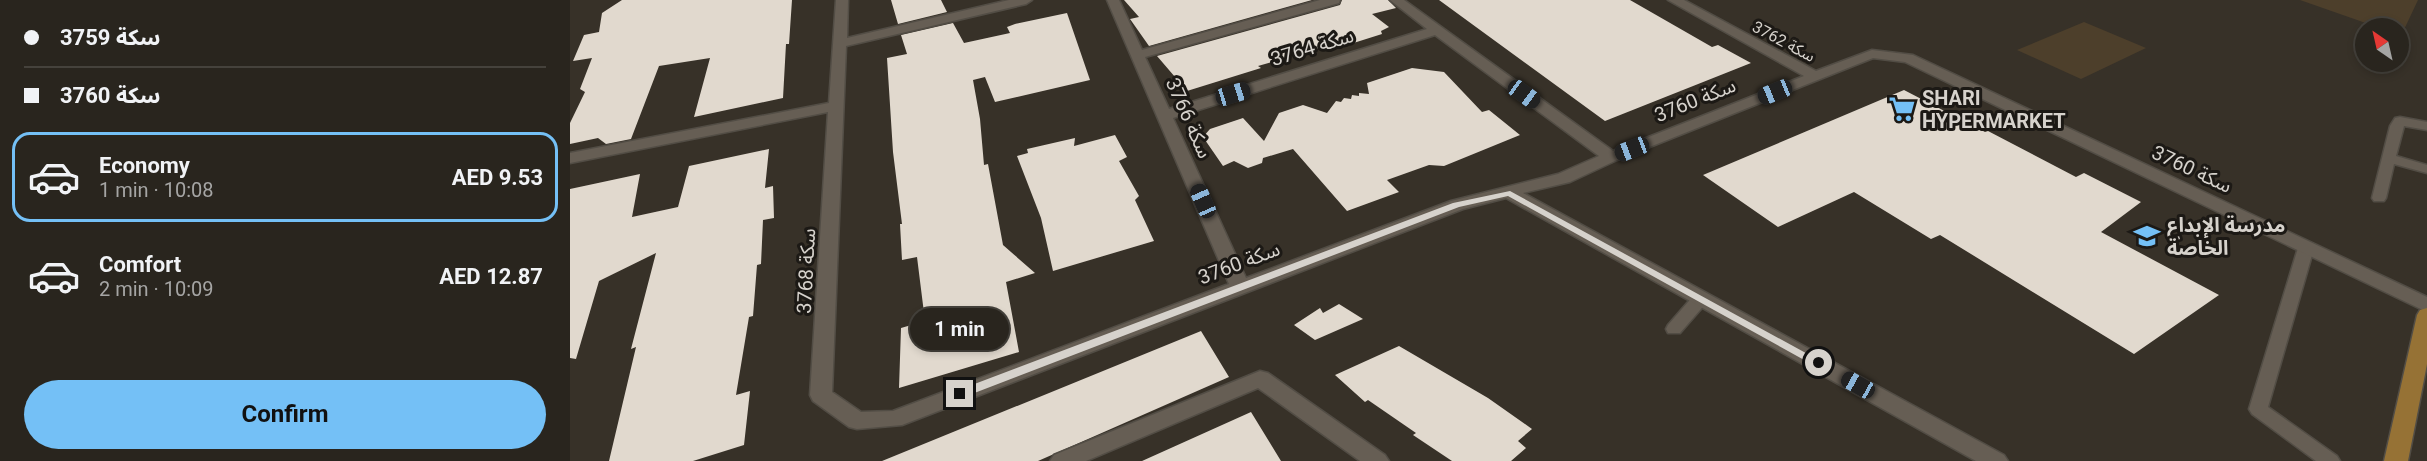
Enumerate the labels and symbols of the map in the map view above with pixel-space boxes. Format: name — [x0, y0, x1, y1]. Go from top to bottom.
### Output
street label: سكة 3762 — [1749, 17, 1818, 66]
north arrow — [2355, 18, 2409, 72]
street label: سكة 3764 — [1268, 23, 1356, 71]
street label: سكة 3760 — [1651, 73, 1739, 127]
street label: سكة 3766 — [1161, 74, 1217, 162]
car — [1504, 76, 1544, 112]
car — [1755, 77, 1795, 107]
car — [1213, 80, 1253, 108]
place label: SHARI HYPERMARKET — [1922, 86, 2066, 133]
supermarket icon: SHARI HYPERMARKET — [1887, 94, 1917, 124]
car — [1612, 134, 1652, 164]
street label: سكة 3760 — [2148, 140, 2236, 198]
car — [1187, 181, 1219, 221]
place label: مدرسة الإبداع الخاصة — [2167, 213, 2285, 260]
school or university icon: مدرسة الإبداع الخاصة — [2132, 221, 2162, 251]
street label: سكة 3768 — [792, 228, 820, 314]
street label: سكة 3760 — [1195, 236, 1283, 290]
callout: 1 min — [910, 307, 1010, 349]
route start — [1805, 349, 1832, 376]
car — [1838, 368, 1878, 402]
route end — [946, 380, 973, 407]

